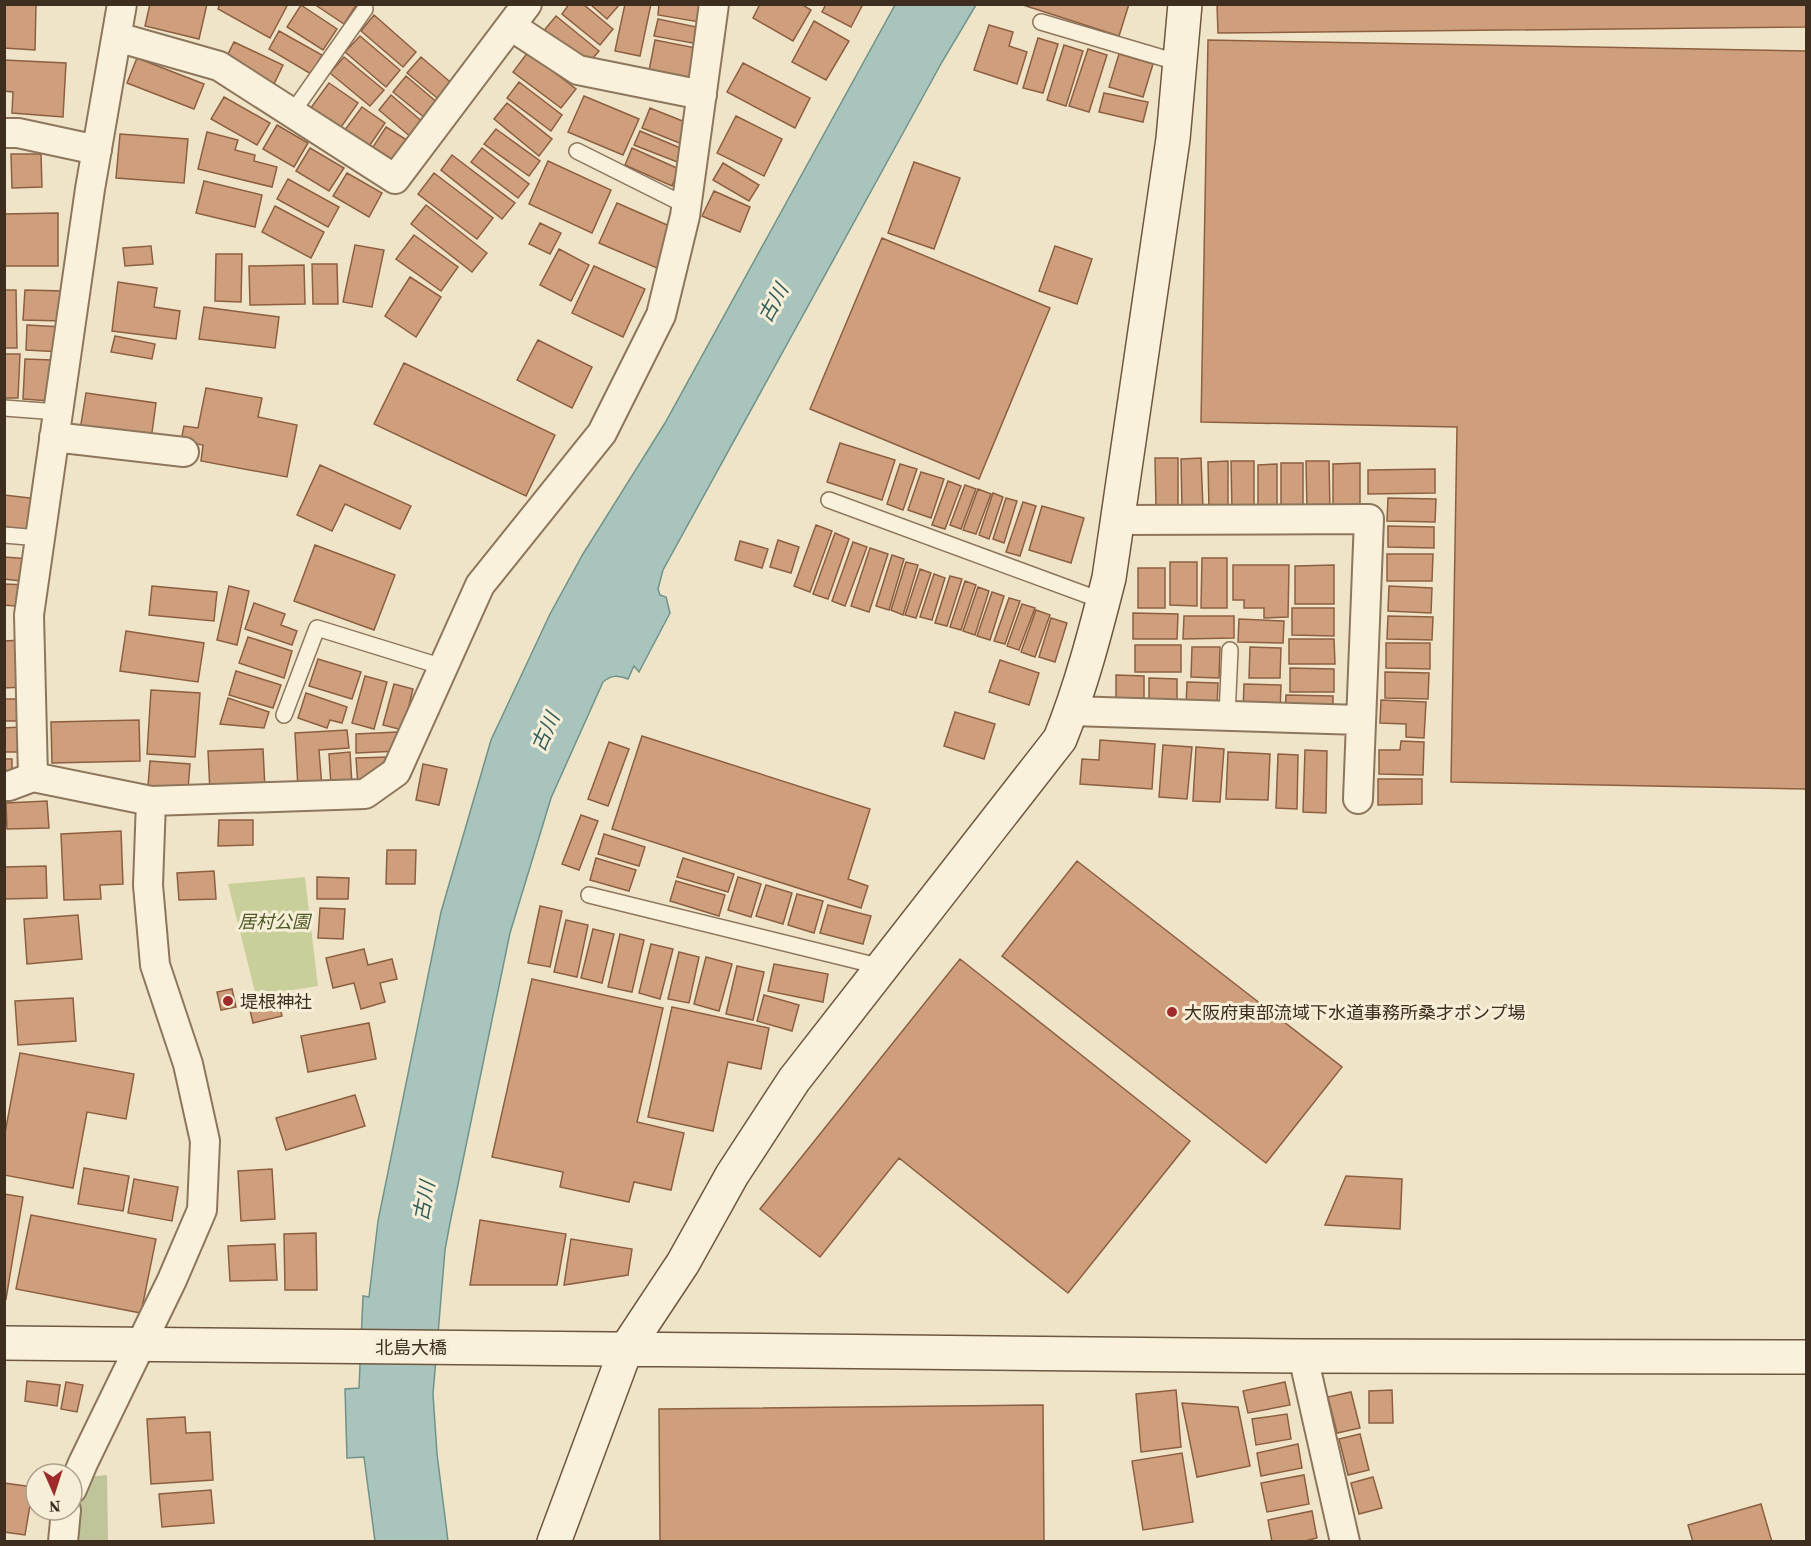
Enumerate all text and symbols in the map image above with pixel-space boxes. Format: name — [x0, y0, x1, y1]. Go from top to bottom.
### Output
water label: 古川 — [751, 277, 796, 327]
water label: 古川 — [524, 706, 567, 756]
park label: 居村公園 — [238, 909, 313, 934]
place label: 堤根神社 — [240, 989, 312, 1014]
marker: 堤根神社 — [221, 994, 235, 1008]
place label: 大阪府東部流域下水道事務所桑才ポンプ場 — [1184, 1000, 1525, 1025]
marker: 大阪府東部流域下水道事務所桑才ポンプ場 — [1165, 1005, 1179, 1019]
water label: 古川 — [406, 1177, 442, 1223]
street label: 北島大橋 — [375, 1335, 447, 1360]
north arrow — [24, 1462, 84, 1522]
text: N — [48, 1496, 61, 1518]

